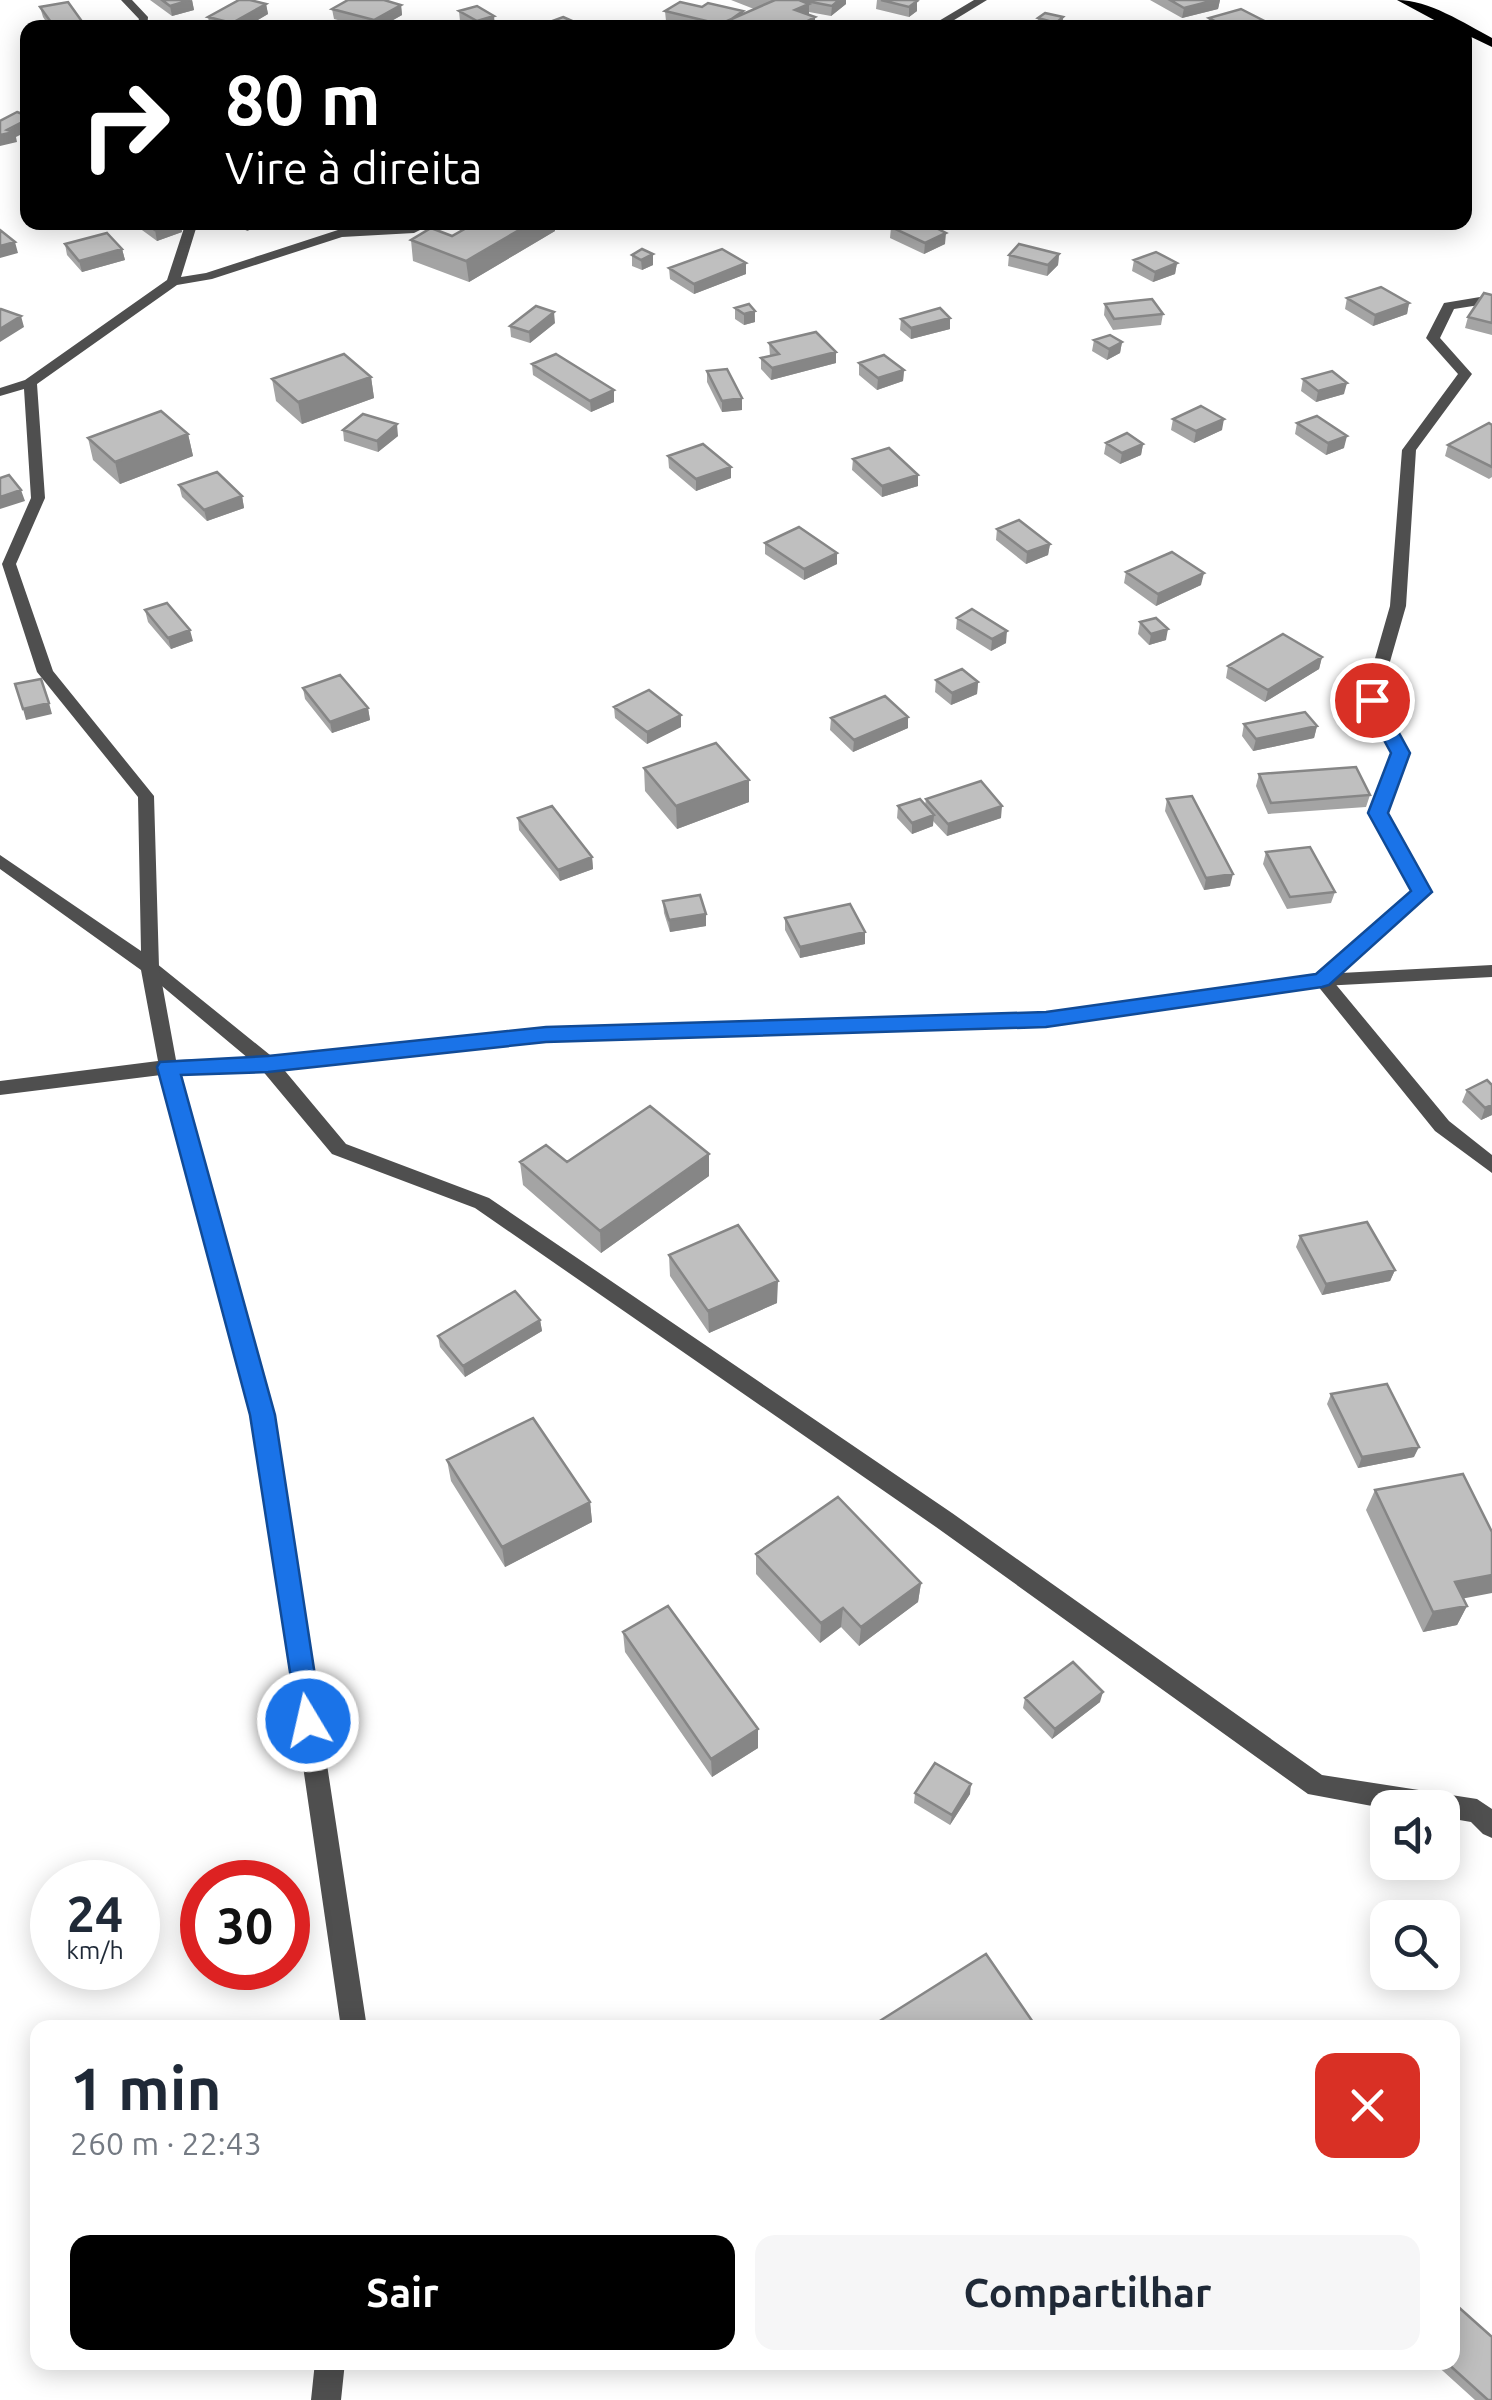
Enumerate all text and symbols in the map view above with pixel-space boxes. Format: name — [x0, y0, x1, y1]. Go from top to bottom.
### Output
icon: right — [60, 60, 190, 190]
text: 80 m — [225, 60, 381, 138]
text: Vire à direita — [225, 142, 482, 193]
pin — [1330, 658, 1415, 743]
icon: arrive — [1345, 673, 1400, 728]
position arrow — [256, 1669, 360, 1773]
map controls — [1370, 1790, 1460, 1990]
button: sound — [1370, 1790, 1460, 1880]
speed limit sign: 30 — [180, 1860, 310, 1990]
text: 24 — [67, 1885, 123, 1941]
button: search — [1370, 1900, 1460, 1990]
text: km/h — [66, 1936, 124, 1964]
button: close — [1315, 2053, 1420, 2158]
text: 1 min — [70, 2054, 222, 2121]
text: 260 m · 22:43 — [70, 2125, 262, 2161]
button: Sair — [70, 2235, 735, 2350]
button: Compartilhar — [755, 2235, 1420, 2350]

